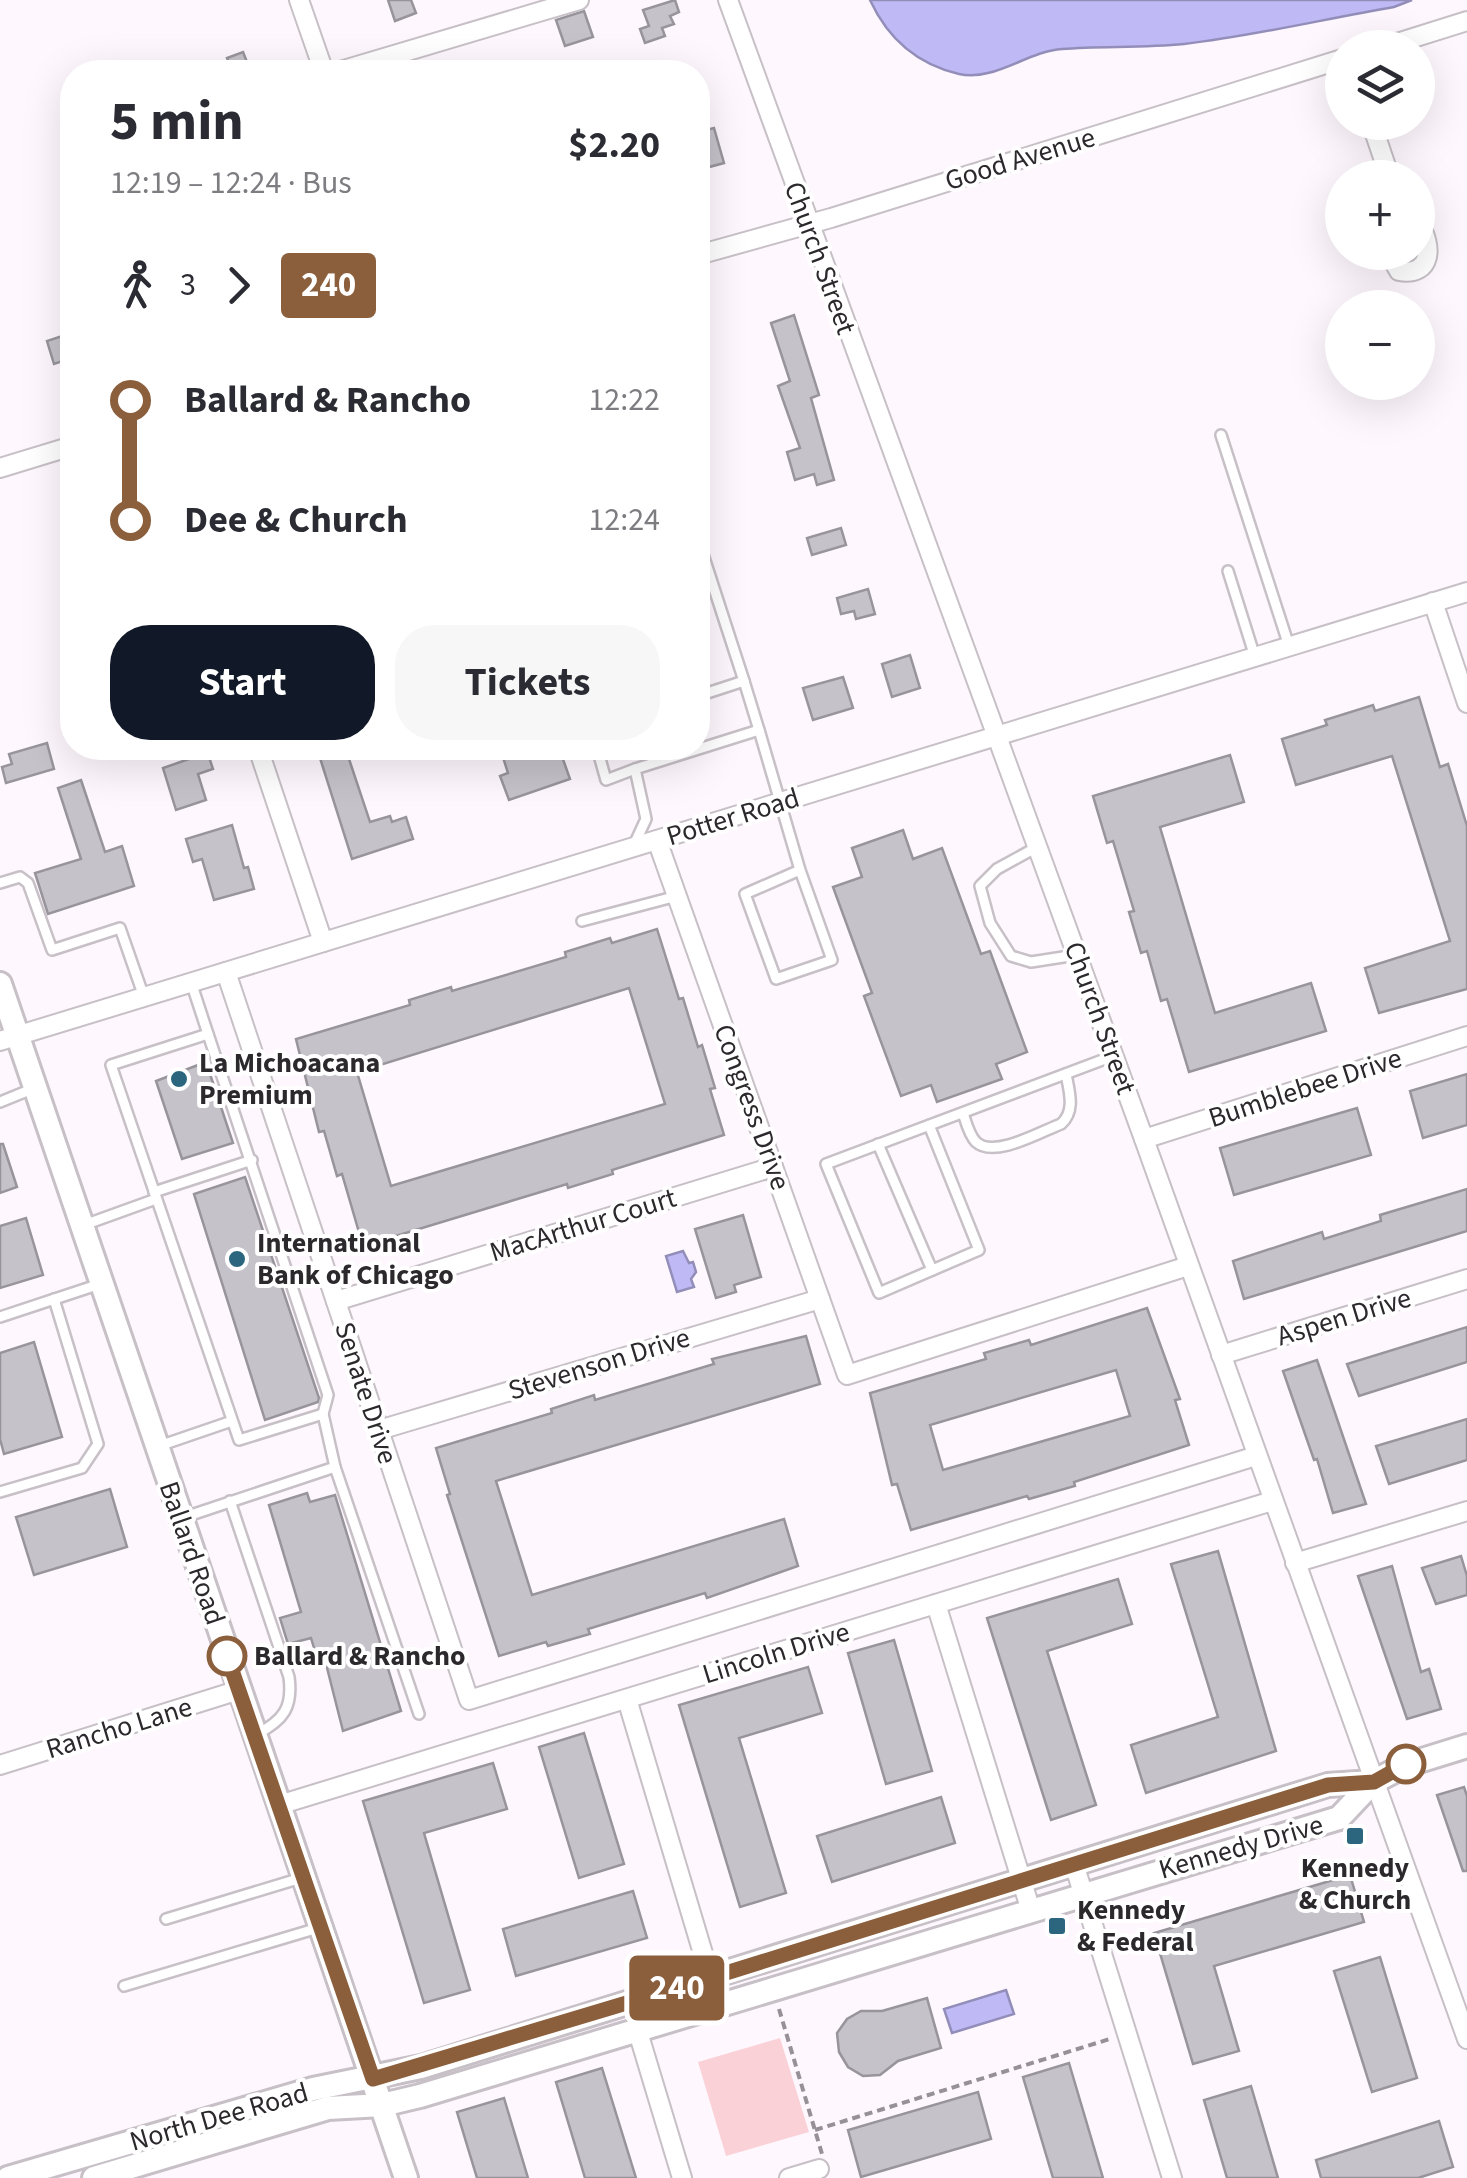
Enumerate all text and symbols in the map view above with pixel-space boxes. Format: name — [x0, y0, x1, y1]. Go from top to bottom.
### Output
map controls — [1325, 30, 1435, 400]
button: layers — [1325, 30, 1435, 140]
text: 5 min — [110, 83, 244, 161]
street label: Good Avenue — [940, 117, 1100, 201]
text: $2.20 — [568, 118, 660, 172]
text: 12:19 – 12:24 · Bus — [110, 160, 352, 206]
button: + — [1325, 160, 1435, 270]
street label: Church Street — [774, 176, 866, 340]
icon: walk — [110, 258, 165, 313]
icon: forward — [211, 258, 266, 313]
text: 240 — [301, 260, 356, 310]
text: 3 — [180, 262, 196, 308]
button: − — [1325, 290, 1435, 400]
text: Ballard & Rancho — [184, 373, 471, 427]
text: 12:22 — [588, 377, 660, 423]
text: Dee & Church — [184, 493, 408, 547]
text: 12:24 — [588, 497, 660, 543]
button: Start — [110, 625, 375, 740]
button: Tickets — [395, 625, 660, 740]
street label: Potter Road — [662, 778, 804, 856]
street label: Church Street — [1054, 936, 1146, 1100]
street label: Congress Drive — [704, 1019, 800, 1195]
street label: Bumblebee Drive — [1203, 1038, 1407, 1138]
place label: La Michoacana Premium — [199, 1043, 380, 1115]
marker: La Michoacana Premium — [168, 1068, 190, 1090]
street label: MacArthur Court — [485, 1178, 682, 1272]
place label: International Bank of Chicago — [257, 1223, 454, 1295]
marker: International Bank of Chicago — [226, 1248, 248, 1270]
street label: Aspen Drive — [1272, 1278, 1416, 1356]
street label: Senate Drive — [324, 1317, 408, 1469]
street label: Stevenson Drive — [503, 1317, 695, 1411]
street label: Ballard Road — [149, 1476, 235, 1630]
street label: Lincoln Drive — [698, 1612, 854, 1694]
place label: Ballard & Rancho — [254, 1636, 466, 1676]
marker: Ballard & Rancho — [208, 1637, 246, 1675]
street label: Rancho Lane — [41, 1687, 197, 1769]
unlabelled marker — [1387, 1745, 1425, 1783]
street label: Kennedy Drive — [1154, 1804, 1328, 1890]
marker: Kennedy & Church — [1344, 1825, 1366, 1847]
place label: Kennedy & Church — [1299, 1848, 1411, 1920]
place label: Kennedy & Federal — [1077, 1890, 1194, 1962]
marker: Kennedy & Federal — [1046, 1915, 1068, 1937]
line badge: 240 — [620, 1956, 734, 2020]
text: 240 — [649, 1963, 705, 2013]
street label: North Dee Road — [125, 2072, 313, 2162]

